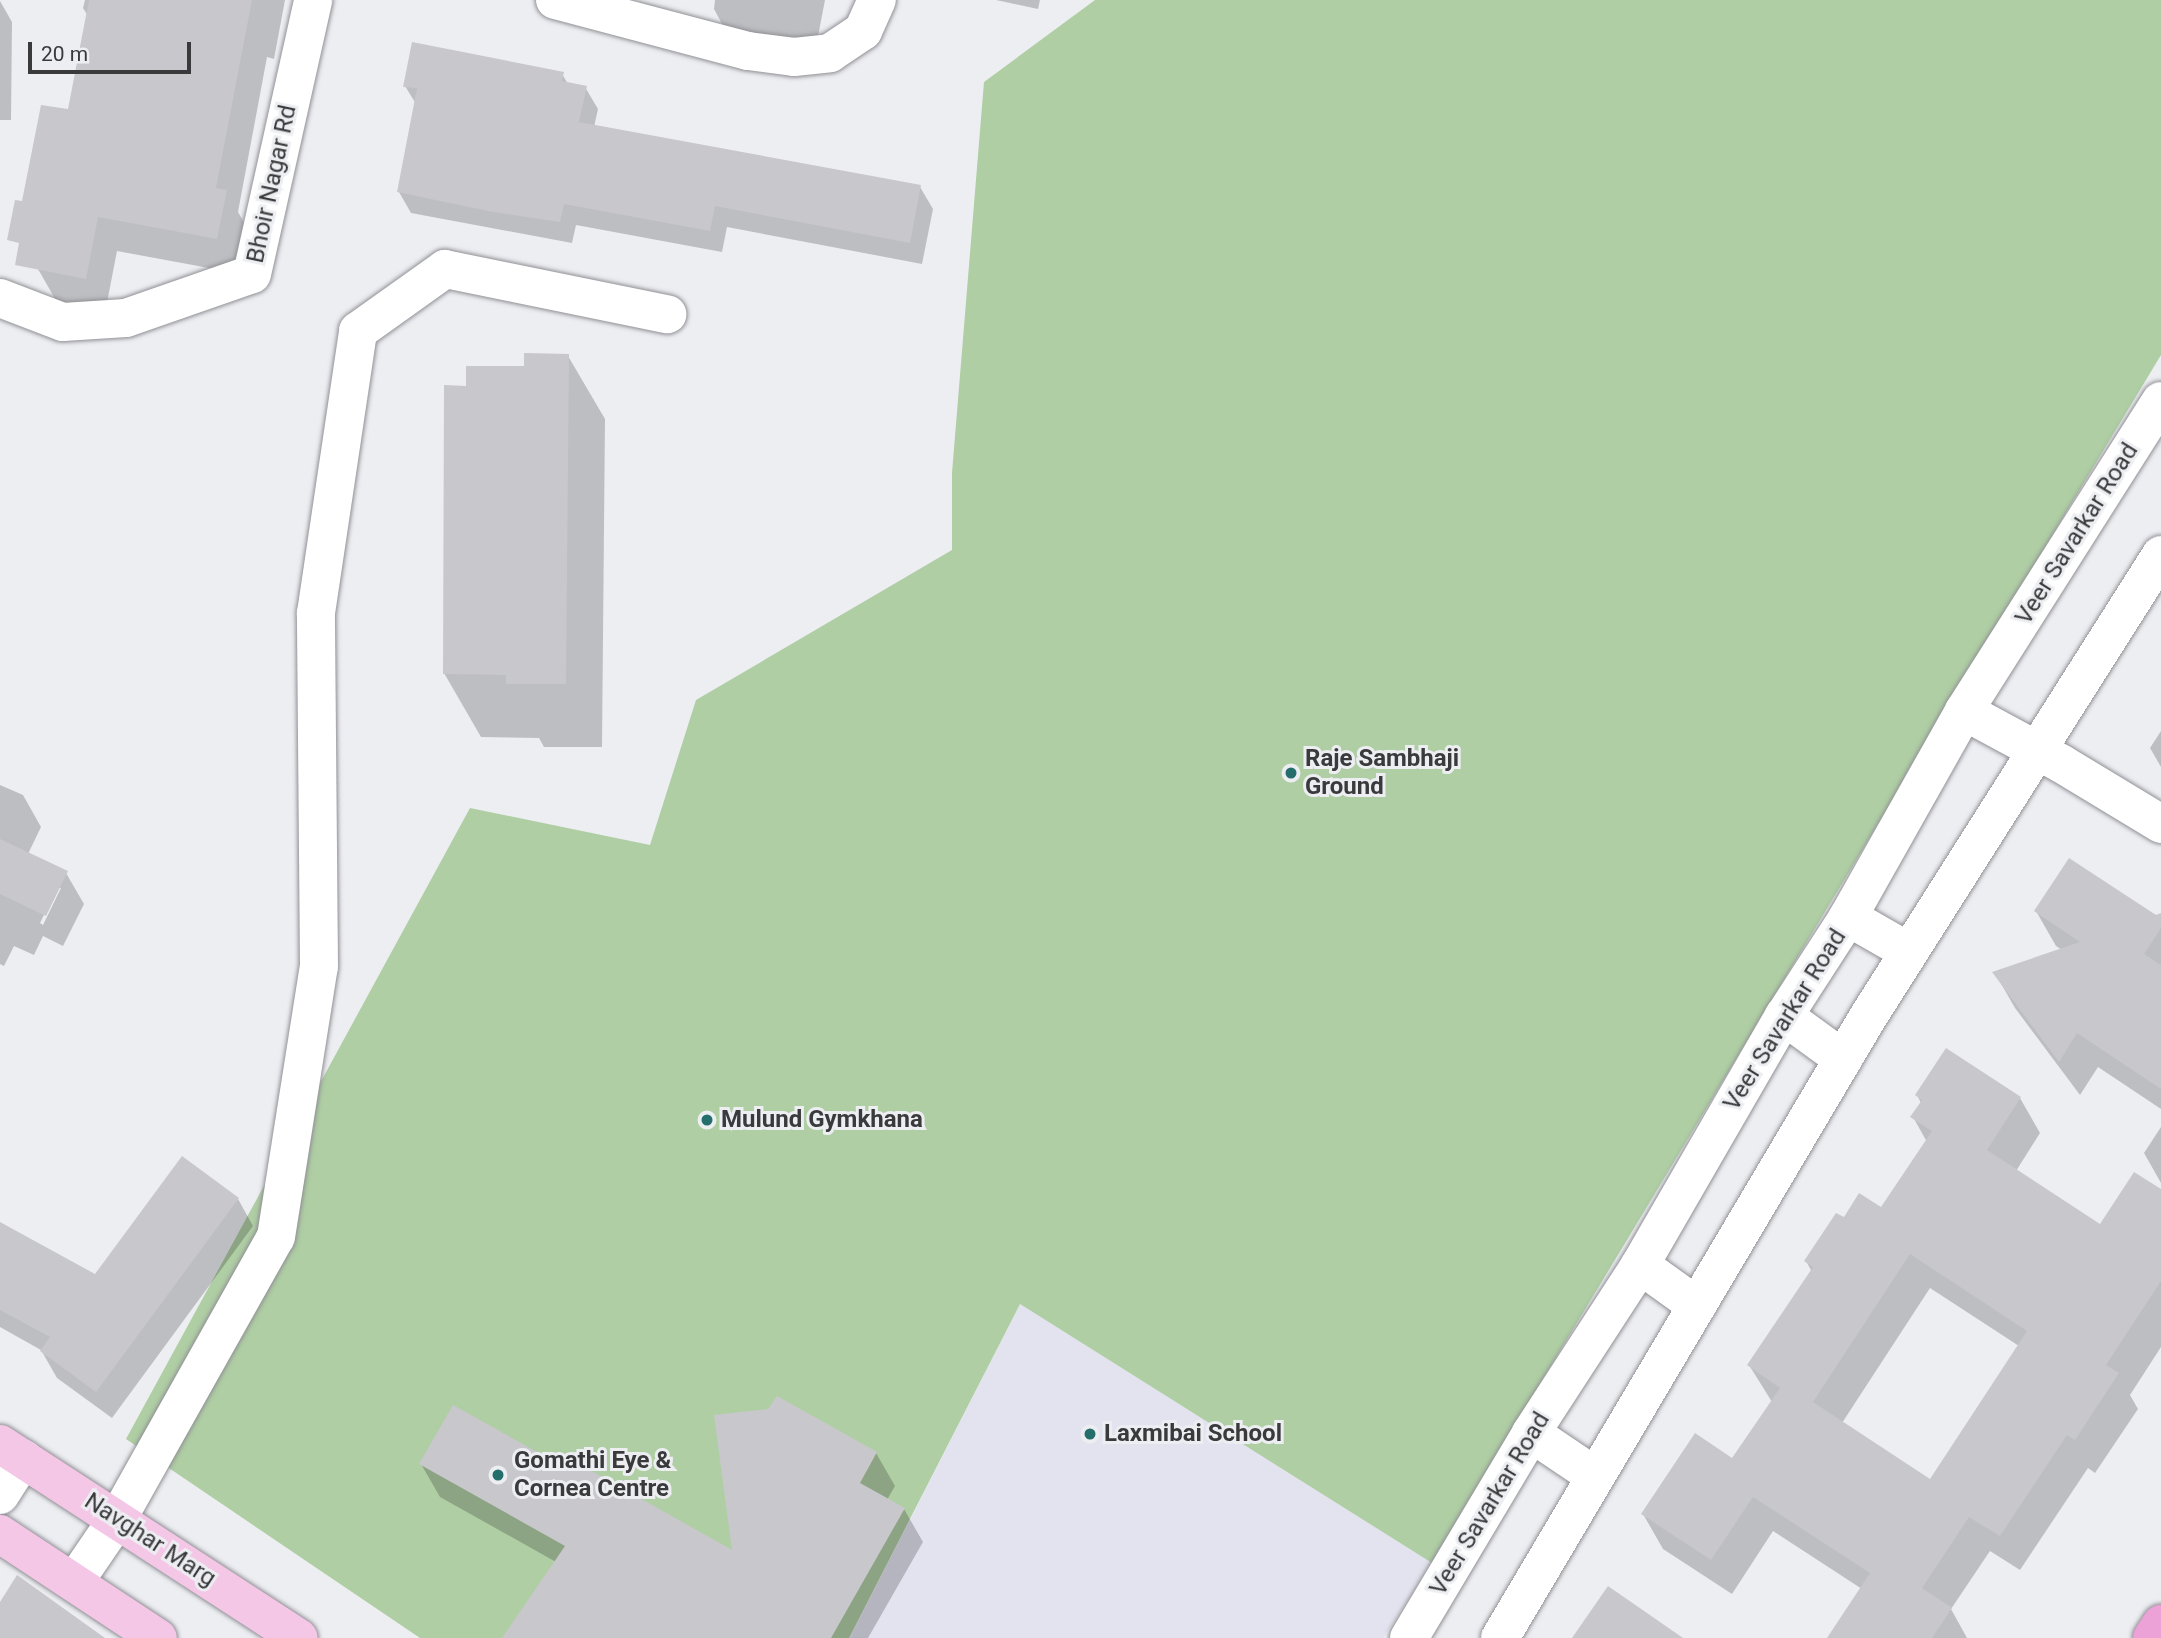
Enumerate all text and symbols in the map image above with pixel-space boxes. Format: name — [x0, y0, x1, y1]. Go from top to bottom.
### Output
scale bar — [32, 28, 194, 72]
text: 20 m — [41, 42, 88, 66]
street label: Bhoir Nagar Rd — [241, 102, 303, 266]
street label: Veer Savarkar Road — [2010, 438, 2144, 630]
place label: Raje Sambhaji Ground — [1305, 745, 1459, 801]
marker: Raje Sambhaji Ground — [1283, 765, 1299, 781]
street label: Veer Savarkar Road — [1718, 924, 1852, 1116]
place label: Mulund Gymkhana — [721, 1106, 923, 1134]
marker: Mulund Gymkhana — [699, 1112, 715, 1128]
street label: Veer Savarkar Road — [1424, 1407, 1556, 1601]
place label: Laxmibai School — [1104, 1420, 1282, 1448]
marker: Laxmibai School — [1082, 1426, 1098, 1442]
place label: Gomathi Eye & Cornea Centre — [514, 1447, 671, 1503]
marker: Gomathi Eye & Cornea Centre — [488, 1465, 508, 1485]
street label: Navghar Marg — [79, 1487, 221, 1593]

